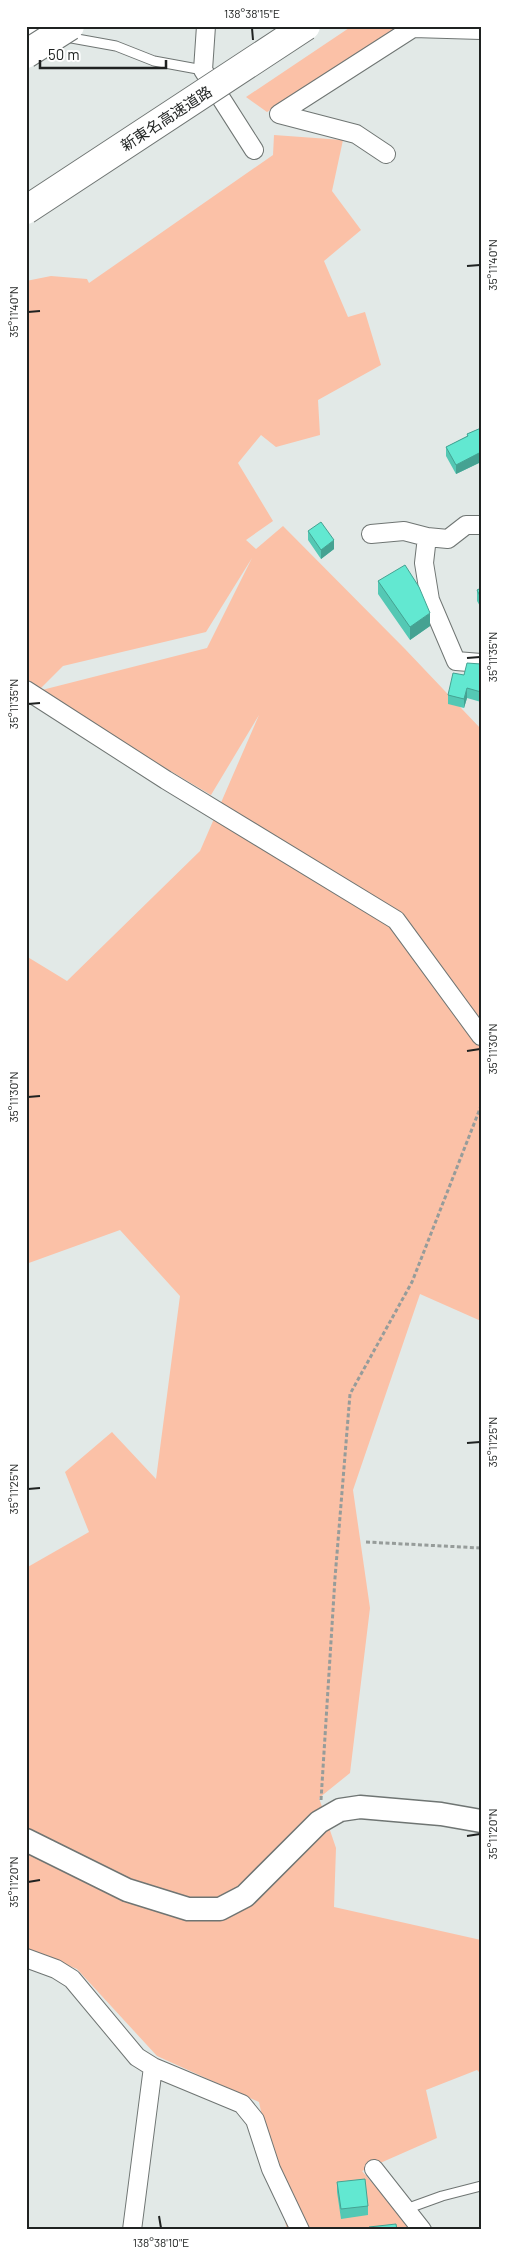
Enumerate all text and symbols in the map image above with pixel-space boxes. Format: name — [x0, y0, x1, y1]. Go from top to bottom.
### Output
text: 138°38'15"E — [224, 6, 280, 20]
scale bar — [40, 38, 166, 70]
text: 50 m — [48, 45, 80, 63]
street label: 新東名高速道路 — [117, 82, 215, 154]
text: 35°11'40"N — [485, 239, 499, 291]
text: 35°11'40"N — [6, 286, 20, 338]
text: 35°11'35"N — [485, 632, 499, 682]
text: 35°11'35"N — [6, 679, 20, 729]
text: 35°11'30"N — [485, 1023, 499, 1075]
text: 35°11'30"N — [6, 1071, 20, 1123]
text: 35°11'25"N — [485, 1417, 499, 1467]
text: 35°11'25"N — [6, 1464, 20, 1514]
text: 35°11'20"N — [485, 1808, 499, 1860]
text: 35°11'20"N — [6, 1856, 20, 1908]
text: 138°38'10"E — [133, 2235, 189, 2249]

